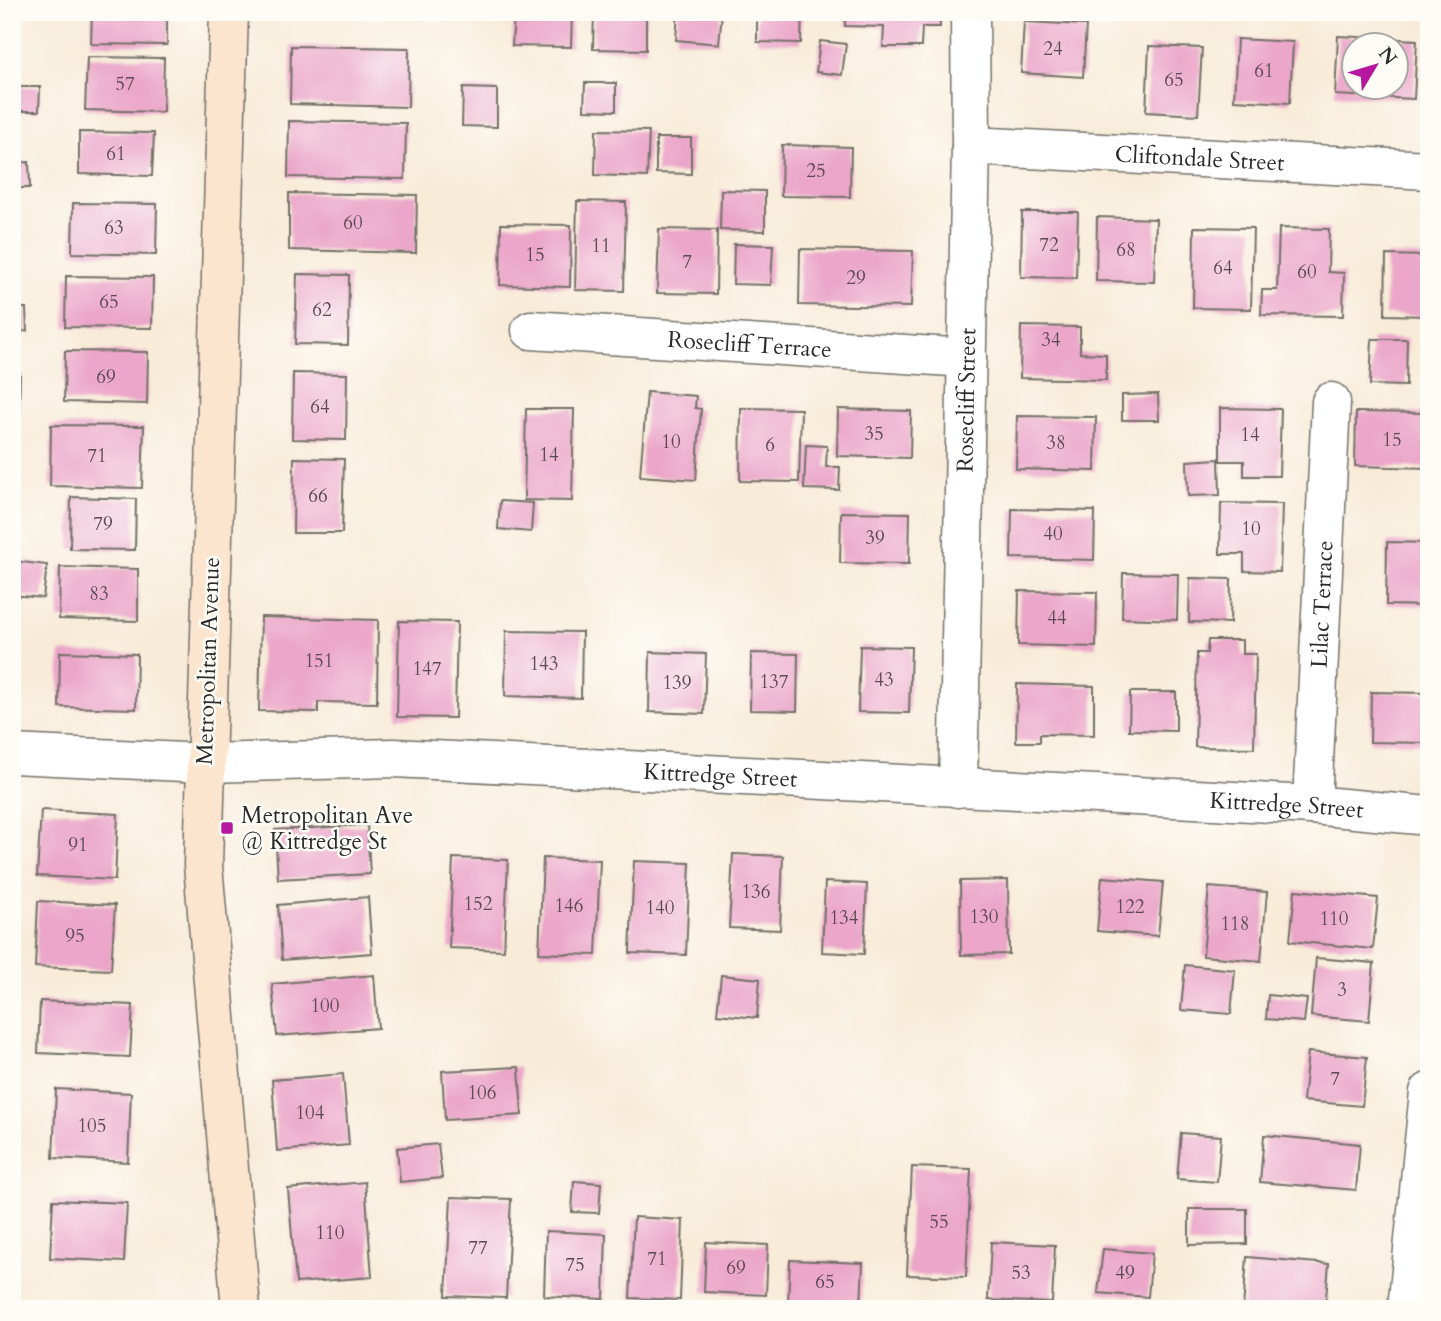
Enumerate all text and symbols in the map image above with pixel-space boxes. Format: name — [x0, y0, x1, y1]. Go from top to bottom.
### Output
north arrow — [1340, 32, 1410, 102]
house number: 24 — [1043, 36, 1063, 62]
text: N — [1372, 42, 1403, 71]
house number: 61 — [1254, 58, 1274, 84]
house number: 65 — [1164, 67, 1184, 93]
house number: 57 — [115, 71, 135, 97]
street label: Cliftondale Street — [1114, 138, 1285, 178]
house number: 61 — [106, 141, 126, 167]
house number: 25 — [806, 158, 826, 184]
house number: 60 — [343, 210, 363, 236]
house number: 63 — [104, 215, 124, 241]
house number: 72 — [1039, 232, 1059, 258]
house number: 11 — [591, 233, 611, 259]
house number: 68 — [1116, 237, 1136, 263]
house number: 15 — [525, 242, 545, 268]
house number: 7 — [682, 249, 692, 275]
house number: 64 — [1213, 255, 1233, 281]
house number: 60 — [1297, 259, 1317, 285]
house number: 29 — [846, 265, 866, 291]
house number: 65 — [99, 289, 119, 315]
house number: 62 — [312, 297, 332, 323]
street label: Rosecliff Terrace — [667, 323, 833, 365]
street label: Rosecliff Street — [949, 327, 983, 473]
house number: 34 — [1041, 327, 1061, 353]
house number: 69 — [96, 364, 116, 390]
house number: 64 — [310, 394, 330, 420]
house number: 35 — [864, 421, 884, 447]
house number: 14 — [1240, 422, 1260, 448]
house number: 15 — [1382, 427, 1402, 453]
house number: 10 — [661, 429, 681, 455]
house number: 38 — [1046, 430, 1066, 456]
house number: 6 — [765, 432, 775, 458]
house number: 14 — [539, 442, 559, 468]
house number: 71 — [87, 443, 107, 469]
house number: 66 — [308, 483, 328, 509]
house number: 79 — [93, 511, 113, 537]
house number: 10 — [1241, 516, 1261, 542]
house number: 40 — [1043, 521, 1063, 547]
house number: 39 — [865, 525, 885, 551]
street label: Lilac Terrace — [1303, 540, 1340, 669]
street label: Metropolitan Avenue — [189, 556, 227, 766]
house number: 83 — [89, 581, 109, 607]
house number: 44 — [1047, 605, 1067, 631]
house number: 151 — [304, 648, 334, 674]
house number: 143 — [529, 651, 559, 677]
house number: 147 — [412, 656, 442, 682]
house number: 43 — [874, 667, 894, 693]
house number: 137 — [759, 669, 789, 695]
house number: 139 — [662, 670, 692, 696]
street label: Kittredge Street — [643, 755, 798, 794]
street label: Kittredge Street — [1209, 784, 1365, 825]
place label: Metropolitan Ave @ Kittredge St — [241, 800, 413, 857]
marker: Metropolitan Ave @ Kittredge St — [219, 820, 235, 836]
house number: 91 — [68, 832, 88, 858]
house number: 136 — [741, 879, 771, 905]
house number: 152 — [463, 891, 493, 917]
house number: 146 — [554, 893, 584, 919]
house number: 122 — [1115, 894, 1145, 920]
house number: 140 — [645, 895, 675, 921]
house number: 130 — [969, 904, 999, 930]
house number: 134 — [829, 905, 859, 931]
house number: 110 — [1319, 906, 1349, 932]
house number: 118 — [1220, 911, 1250, 937]
house number: 95 — [65, 923, 85, 949]
house number: 3 — [1337, 977, 1347, 1003]
house number: 100 — [310, 993, 340, 1019]
house number: 7 — [1330, 1066, 1340, 1092]
house number: 106 — [467, 1080, 497, 1106]
house number: 104 — [295, 1100, 325, 1126]
house number: 105 — [77, 1113, 107, 1139]
house number: 55 — [929, 1209, 949, 1235]
house number: 110 — [315, 1220, 345, 1246]
house number: 77 — [468, 1235, 488, 1261]
house number: 71 — [647, 1246, 667, 1272]
house number: 75 — [565, 1252, 585, 1278]
house number: 69 — [726, 1255, 746, 1281]
house number: 53 — [1011, 1260, 1031, 1286]
house number: 49 — [1115, 1260, 1135, 1286]
house number: 65 — [815, 1269, 835, 1295]

